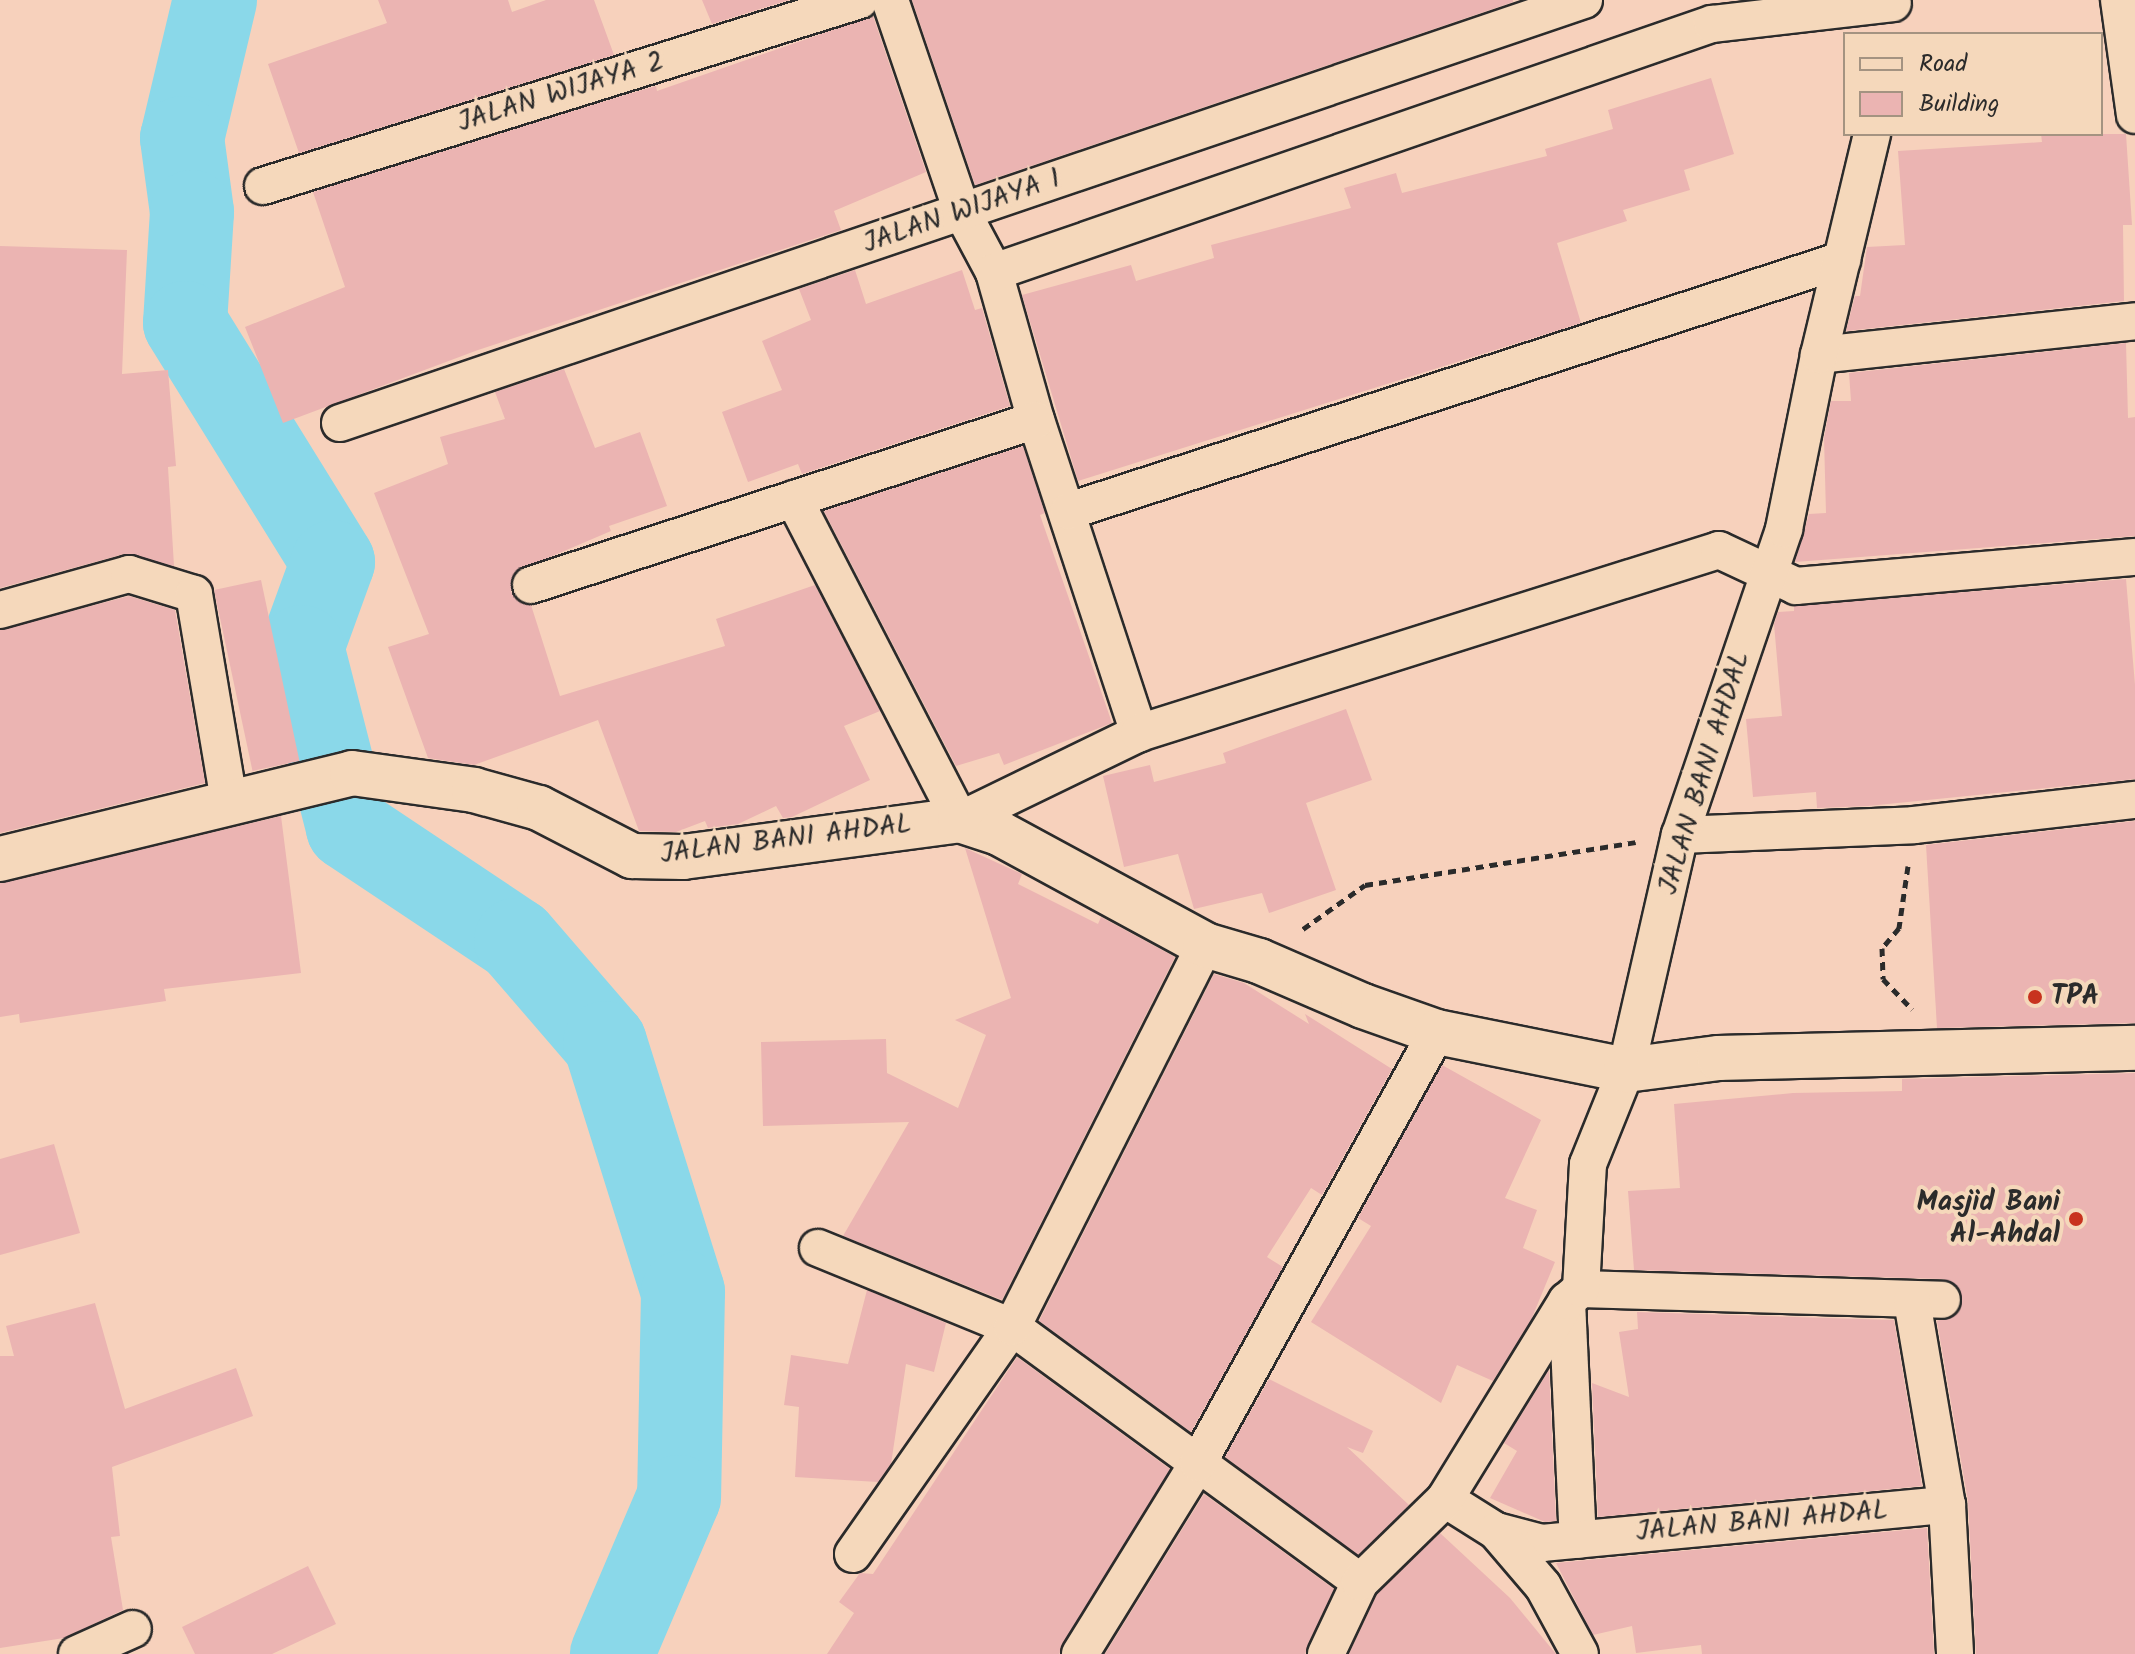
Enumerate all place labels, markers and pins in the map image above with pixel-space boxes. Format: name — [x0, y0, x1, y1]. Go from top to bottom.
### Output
place label: TPA — [2051, 980, 2099, 1014]
marker: TPA — [2026, 988, 2044, 1006]
place label: Masjid Bani Al-Ahdal — [1917, 1186, 2060, 1252]
marker: Masjid Bani Al-Ahdal — [2067, 1210, 2085, 1228]

